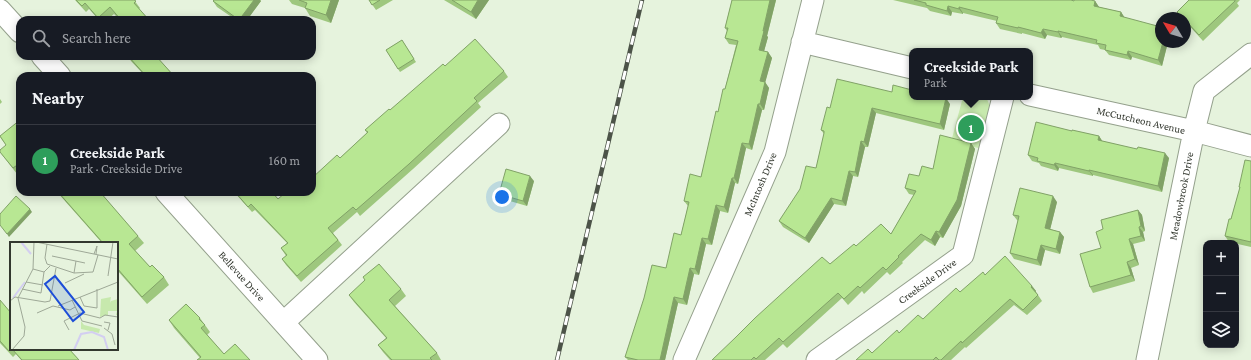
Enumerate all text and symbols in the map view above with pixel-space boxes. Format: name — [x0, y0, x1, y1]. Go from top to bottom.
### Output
north arrow — [1155, 12, 1191, 48]
search box — [16, 16, 316, 60]
icon: search — [30, 27, 52, 49]
text: Search here — [62, 30, 131, 46]
popup — [909, 48, 1033, 100]
text: Creekside Park — [924, 59, 1018, 75]
text: Park — [924, 75, 947, 90]
text: Nearby — [32, 89, 84, 108]
street label: McCutcheon Avenue — [1095, 104, 1187, 136]
pin: 1 — [958, 113, 984, 143]
text: Creekside Park — [70, 145, 165, 161]
street label: McIntosh Drive — [741, 150, 779, 218]
street label: Meadowbrook Drive — [1167, 151, 1195, 241]
text: 1 — [43, 153, 47, 168]
text: 160 m — [269, 153, 300, 168]
text: Park · Creekside Drive — [70, 161, 182, 176]
your location — [492, 187, 512, 207]
map controls — [1203, 240, 1239, 348]
button: + — [1203, 240, 1239, 276]
inset map — [10, 242, 118, 350]
street label: Bellevue Drive — [216, 249, 268, 304]
street label: Creekside Drive — [896, 256, 959, 306]
button: − — [1203, 276, 1239, 312]
button: layers — [1203, 312, 1239, 348]

